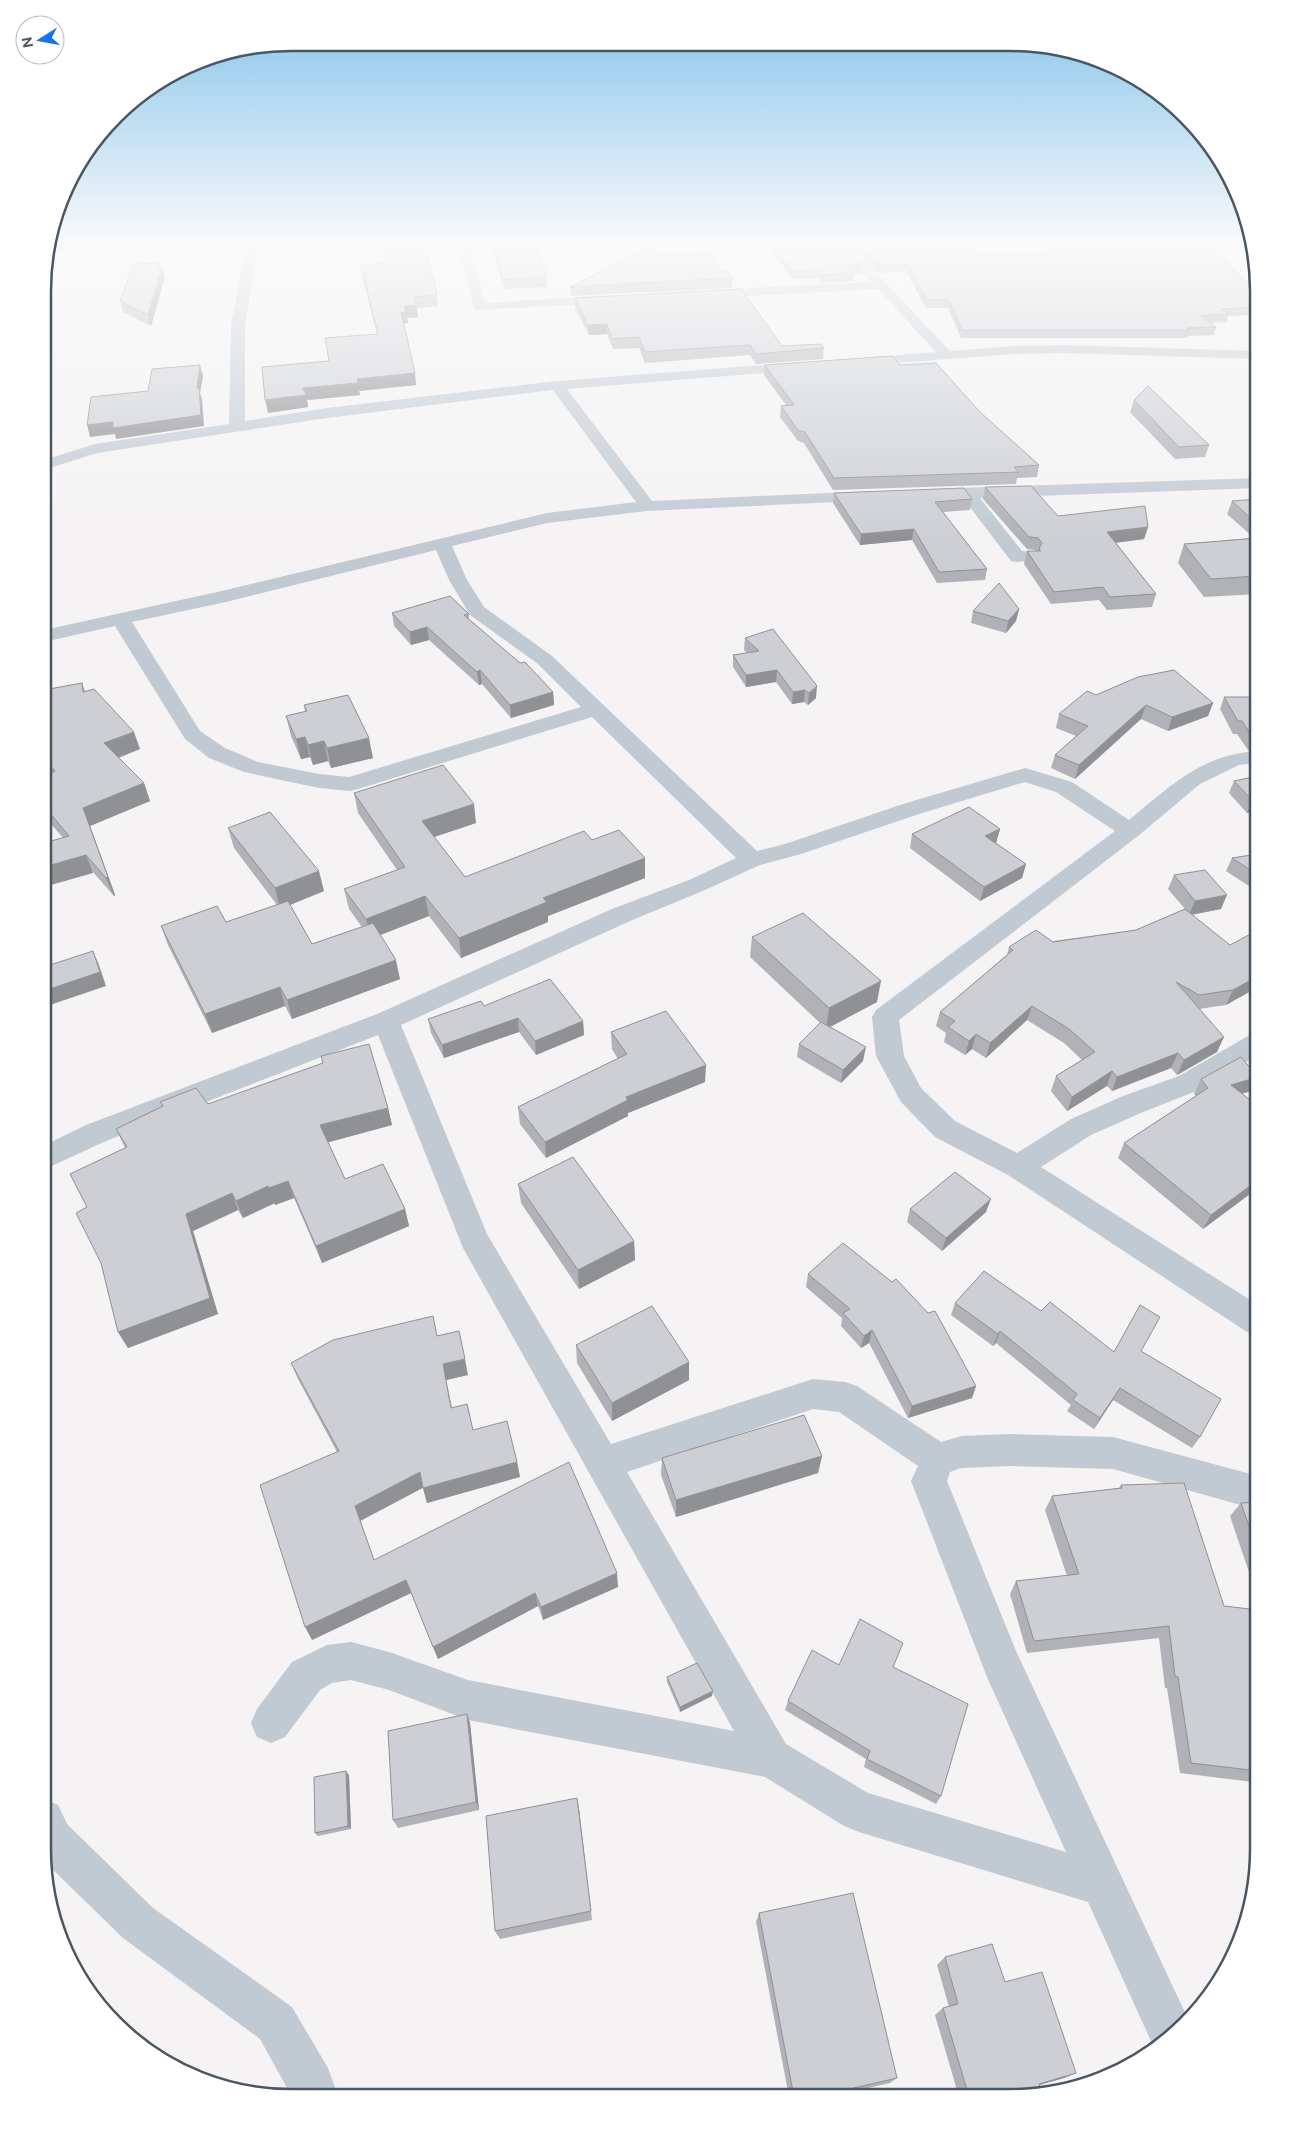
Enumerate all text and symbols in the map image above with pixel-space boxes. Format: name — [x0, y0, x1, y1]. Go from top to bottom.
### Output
north arrow — [15, 15, 65, 65]
text: N — [18, 35, 37, 49]

